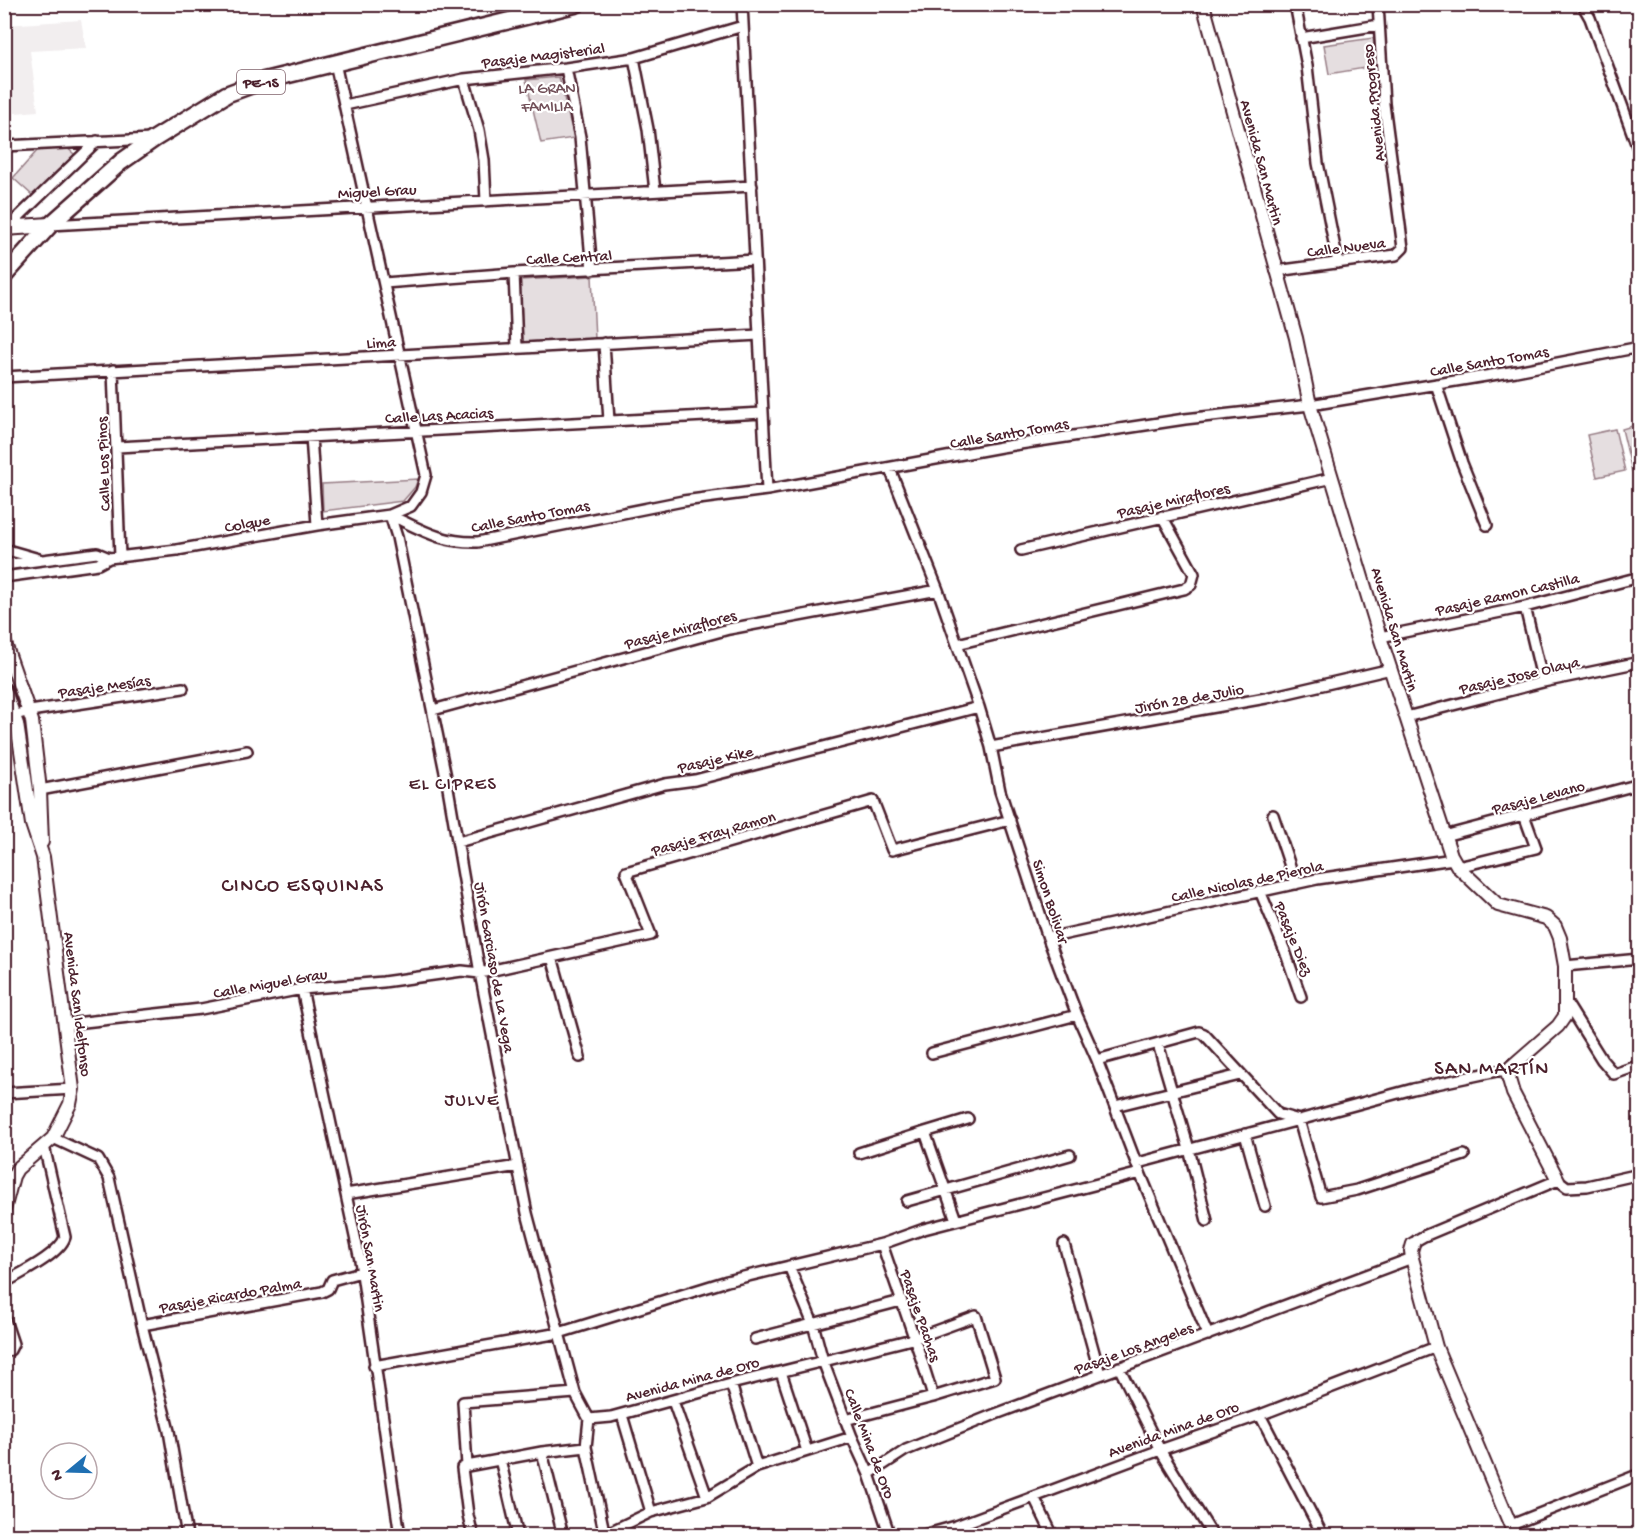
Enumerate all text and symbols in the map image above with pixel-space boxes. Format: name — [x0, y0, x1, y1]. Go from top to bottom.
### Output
street label: Pasaje Magisterial — [480, 40, 606, 75]
street label: Avenida Progreso — [1360, 43, 1391, 162]
road number: PE-1S — [237, 70, 285, 94]
park label: LA GRAN FAMILIA — [518, 81, 576, 118]
street label: Avenida San Martin — [1234, 98, 1286, 228]
street label: Miguel Grau — [337, 182, 418, 205]
street label: Calle Nueva — [1306, 235, 1388, 264]
street label: Calle Central — [526, 248, 613, 271]
street label: Lima — [366, 334, 398, 355]
street label: Calle Santo Tomas — [1429, 343, 1551, 383]
street label: Calle Las Acacias — [385, 405, 495, 430]
street label: Calle Los Pinos — [94, 415, 117, 511]
street label: Calle Santo Tomas — [949, 415, 1071, 455]
street label: Pasaje Miraflores — [1115, 480, 1233, 525]
street label: Calle Santo Tomas — [470, 497, 592, 539]
street label: Colque — [223, 512, 273, 539]
street label: Avenida San Martin — [1365, 566, 1421, 695]
street label: Pasaje Ramon Castilla — [1433, 570, 1583, 622]
street label: Pasaje Miraflores — [622, 607, 740, 656]
street label: Pasaje Jose Olaya — [1457, 654, 1583, 701]
street label: Pasaje Mesías — [56, 672, 153, 704]
street label: Jirón 28 de Julio — [1134, 682, 1246, 719]
street label: Pasaje Kike — [675, 743, 756, 780]
district label: EL CIPRES — [409, 775, 497, 796]
street label: Pasaje Levano — [1490, 778, 1587, 821]
street label: Pasaje Fray Ramon — [649, 808, 779, 862]
street label: Simon Bolivar — [1026, 858, 1072, 948]
street label: Calle Nicolas de Pierola — [1170, 858, 1326, 909]
district label: CINCO ESQUINAS — [222, 876, 384, 899]
street label: Jirón Garciaso de La Vega — [468, 881, 517, 1055]
street label: Pasaje Diez — [1268, 898, 1316, 980]
street label: Avenida San Idelfonso — [57, 931, 94, 1078]
street label: Calle Miguel Grau — [212, 966, 330, 1005]
district label: SAN MARTÍN — [1434, 1058, 1550, 1082]
district label: JULVE — [444, 1091, 500, 1112]
street label: Jirón San Martin — [350, 1204, 387, 1314]
street label: Pasaje Pachas — [894, 1267, 944, 1366]
street label: Pasaje Ricardo Palma — [157, 1275, 304, 1319]
street label: Pasaje Los Angeles — [1071, 1320, 1197, 1381]
street label: Avenida Mina de Oro — [624, 1354, 762, 1408]
street label: Calle Mina de Oro — [838, 1386, 897, 1502]
street label: Avenida Mina de Oro — [1106, 1399, 1242, 1464]
north arrow — [39, 1441, 99, 1501]
text: N — [47, 1466, 69, 1483]

